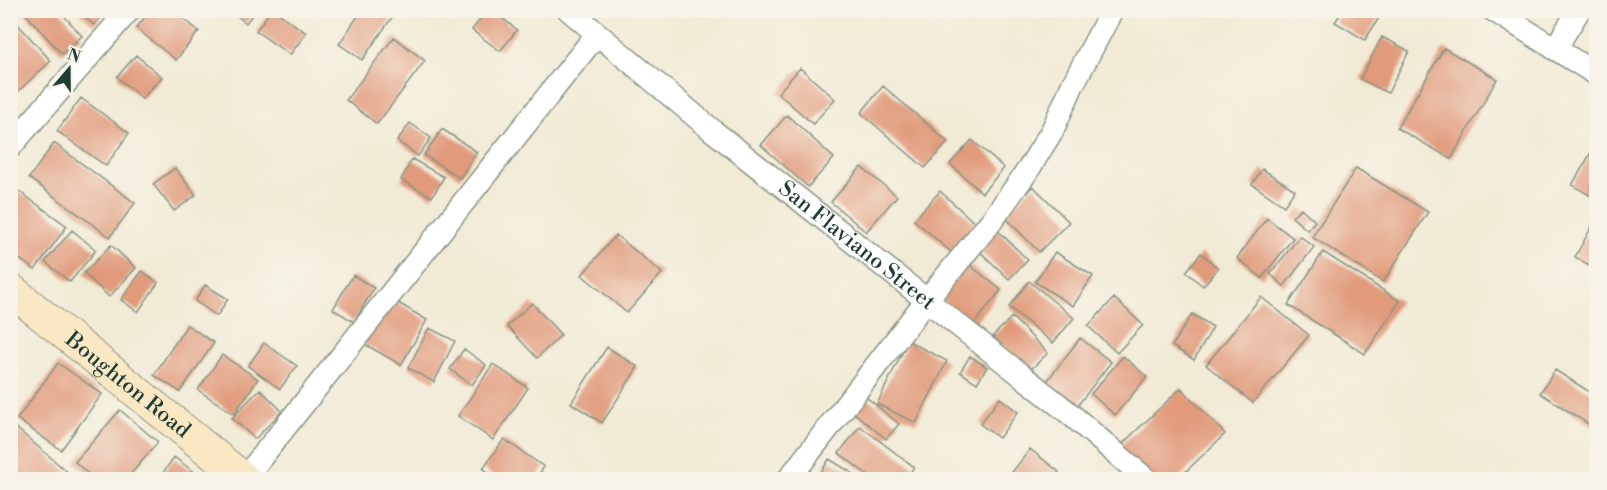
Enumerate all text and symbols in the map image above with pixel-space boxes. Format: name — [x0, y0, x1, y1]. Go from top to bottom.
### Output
north arrow — [39, 39, 99, 99]
text: N — [64, 44, 83, 68]
street label: San Flaviano Street — [773, 175, 941, 316]
street label: Boughton Road — [59, 325, 196, 444]

